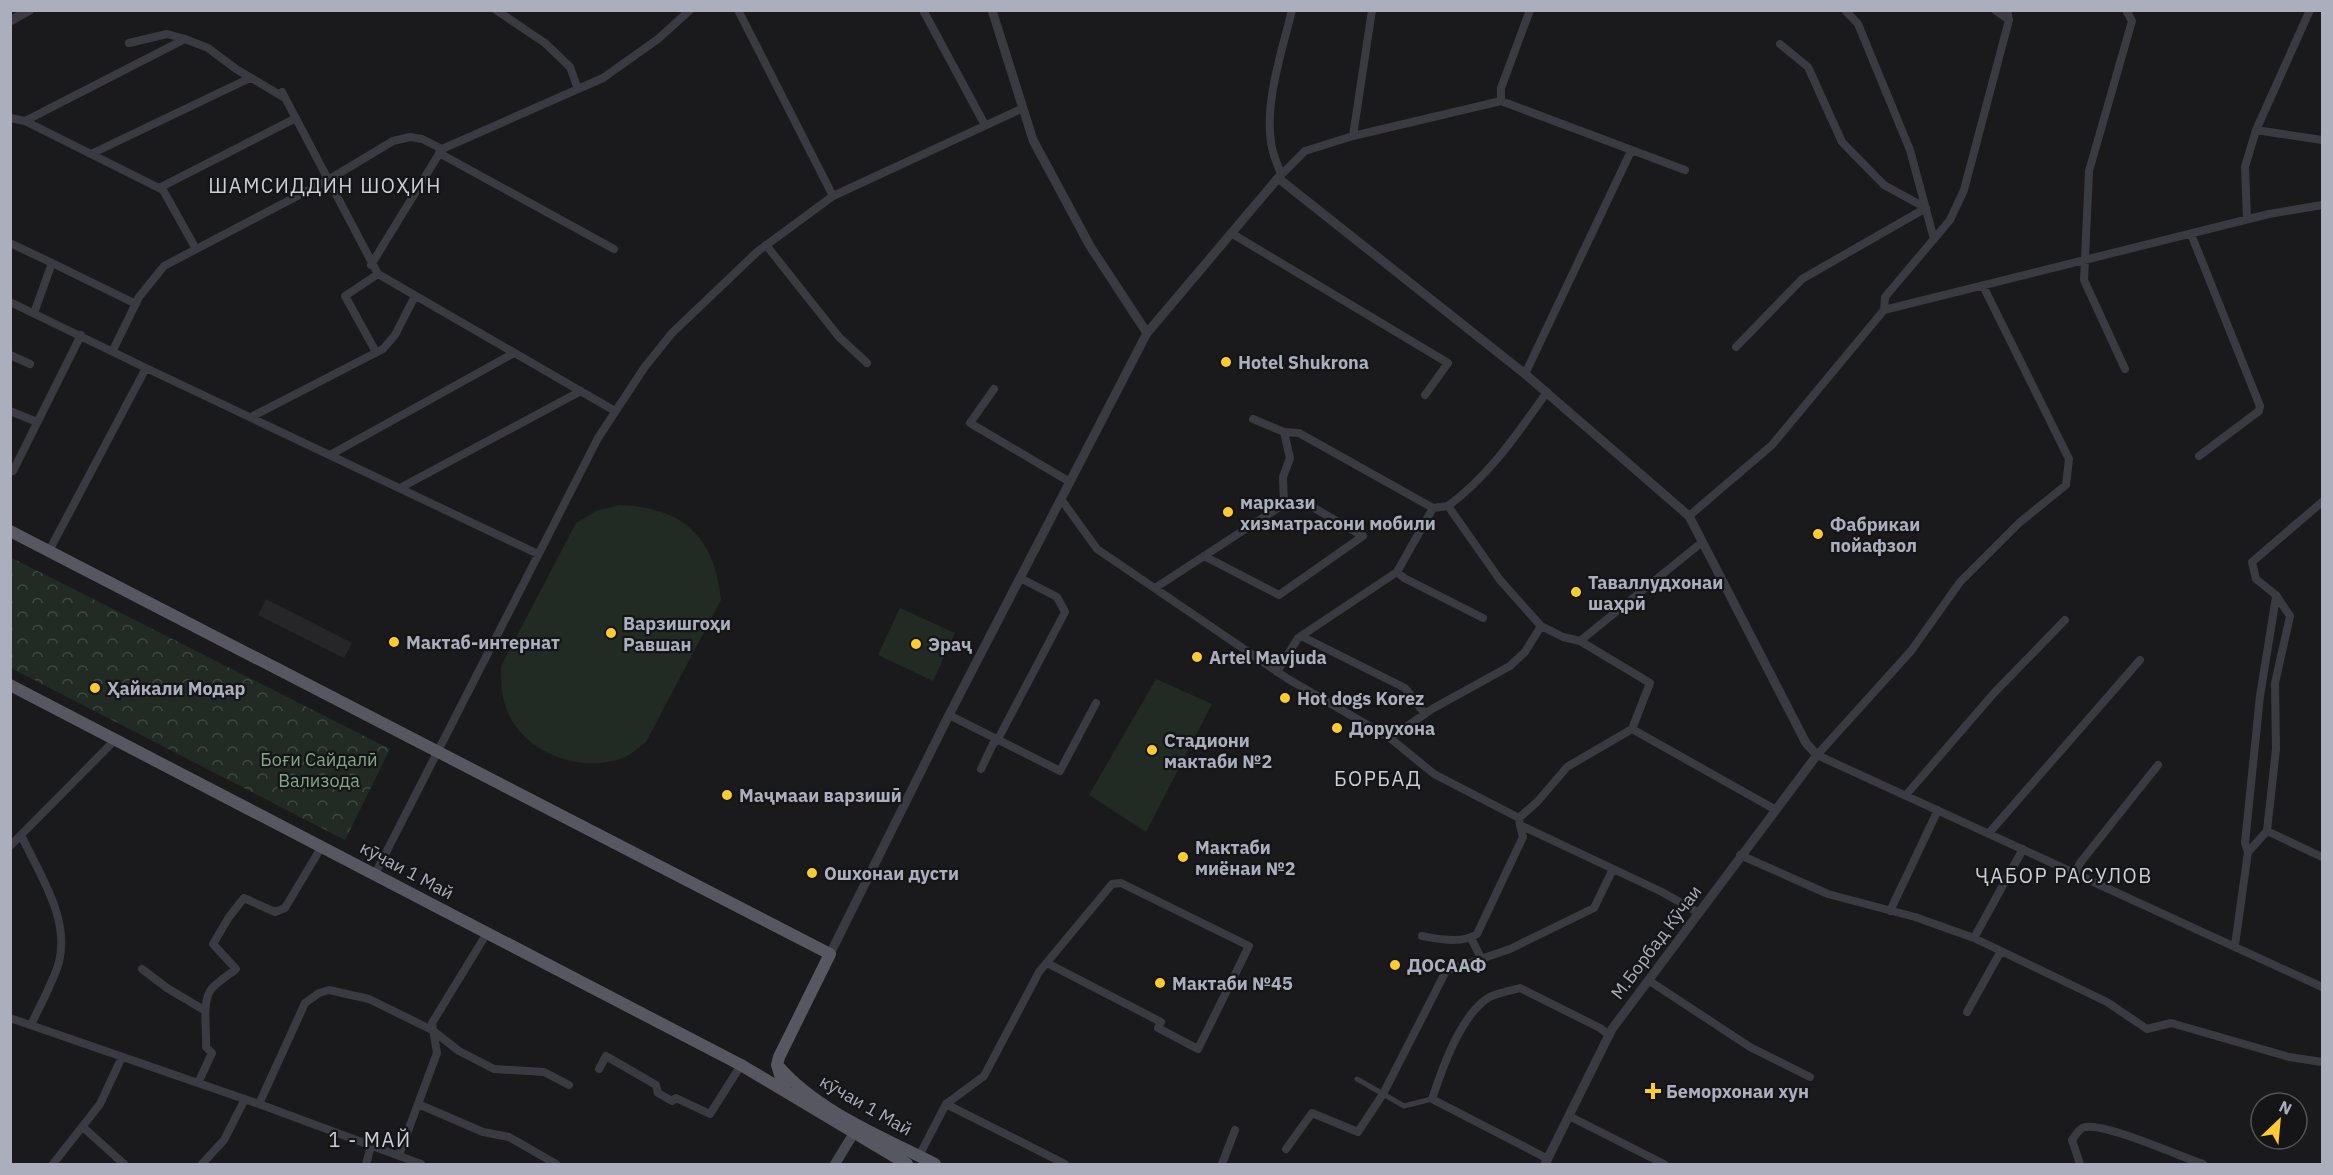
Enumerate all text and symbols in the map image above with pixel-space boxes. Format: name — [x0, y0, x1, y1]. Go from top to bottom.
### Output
district label: ШАМСИДДИН ШОҲИН — [208, 172, 442, 199]
place label: Hotel Shukrona — [1238, 351, 1369, 374]
marker: Hotel Shukrona — [1219, 355, 1233, 369]
place label: маркази хизматрасони мобили — [1240, 491, 1436, 535]
marker: маркази хизматрасони мобили — [1221, 505, 1235, 519]
place label: Фабрикаи пойафзол — [1830, 513, 1920, 557]
marker: Фабрикаи пойафзол — [1811, 527, 1825, 541]
place label: Таваллудхонаи шаҳрӣ — [1588, 571, 1723, 615]
marker: Таваллудхонаи шаҳрӣ — [1569, 585, 1583, 599]
place label: Варзишгоҳи Равшан — [623, 612, 731, 656]
marker: Варзишгоҳи Равшан — [604, 626, 618, 640]
place label: Мактаб-интернат — [406, 631, 560, 654]
place label: Эраҷ — [928, 633, 972, 656]
marker: Мактаб-интернат — [387, 635, 401, 649]
marker: Эраҷ — [909, 637, 923, 651]
place label: Artel Mavjuda — [1209, 646, 1327, 669]
marker: Artel Mavjuda — [1190, 650, 1204, 664]
place label: Ҳайкали Модар — [107, 677, 246, 700]
marker: Ҳайкали Модар — [88, 681, 102, 695]
place label: Hot dogs Korez — [1297, 687, 1424, 710]
marker: Hot dogs Korez — [1278, 691, 1292, 705]
place label: Дорухона — [1349, 717, 1435, 740]
marker: Дорухона — [1330, 721, 1344, 735]
place label: Стадиони мактаби №2 — [1164, 729, 1272, 773]
marker: Стадиони мактаби №2 — [1145, 743, 1159, 757]
park label: Боғи Сайдалӣ Вализода — [260, 748, 378, 792]
district label: БОРБАД — [1334, 765, 1422, 792]
place label: Маҷмааи варзишӣ — [739, 784, 902, 807]
marker: Маҷмааи варзишӣ — [720, 788, 734, 802]
street label: кӯчаи 1 Май — [356, 836, 458, 904]
place label: Мактаби миёнаи №2 — [1195, 836, 1296, 880]
marker: Мактаби миёнаи №2 — [1176, 850, 1190, 864]
place label: Ошхонаи дусти — [824, 862, 959, 885]
district label: ҶАБОР РАСУЛОВ — [1975, 862, 2153, 889]
marker: Ошхонаи дусти — [805, 866, 819, 880]
street label: М.Борбад Кӯчаи — [1606, 880, 1706, 1004]
place label: ДОСААФ — [1407, 954, 1486, 977]
marker: ДОСААФ — [1388, 958, 1402, 972]
place label: Мактаби №45 — [1172, 972, 1293, 995]
marker: Мактаби №45 — [1153, 976, 1167, 990]
street label: кӯчаи 1 Май — [816, 1069, 916, 1141]
place label: Беморхонаи хун — [1666, 1080, 1809, 1103]
marker: Беморхонаи хун — [1644, 1082, 1662, 1100]
north arrow — [2249, 1091, 2309, 1151]
text: N — [2276, 1096, 2295, 1119]
district label: 1 - МАЙ — [328, 1126, 412, 1153]

